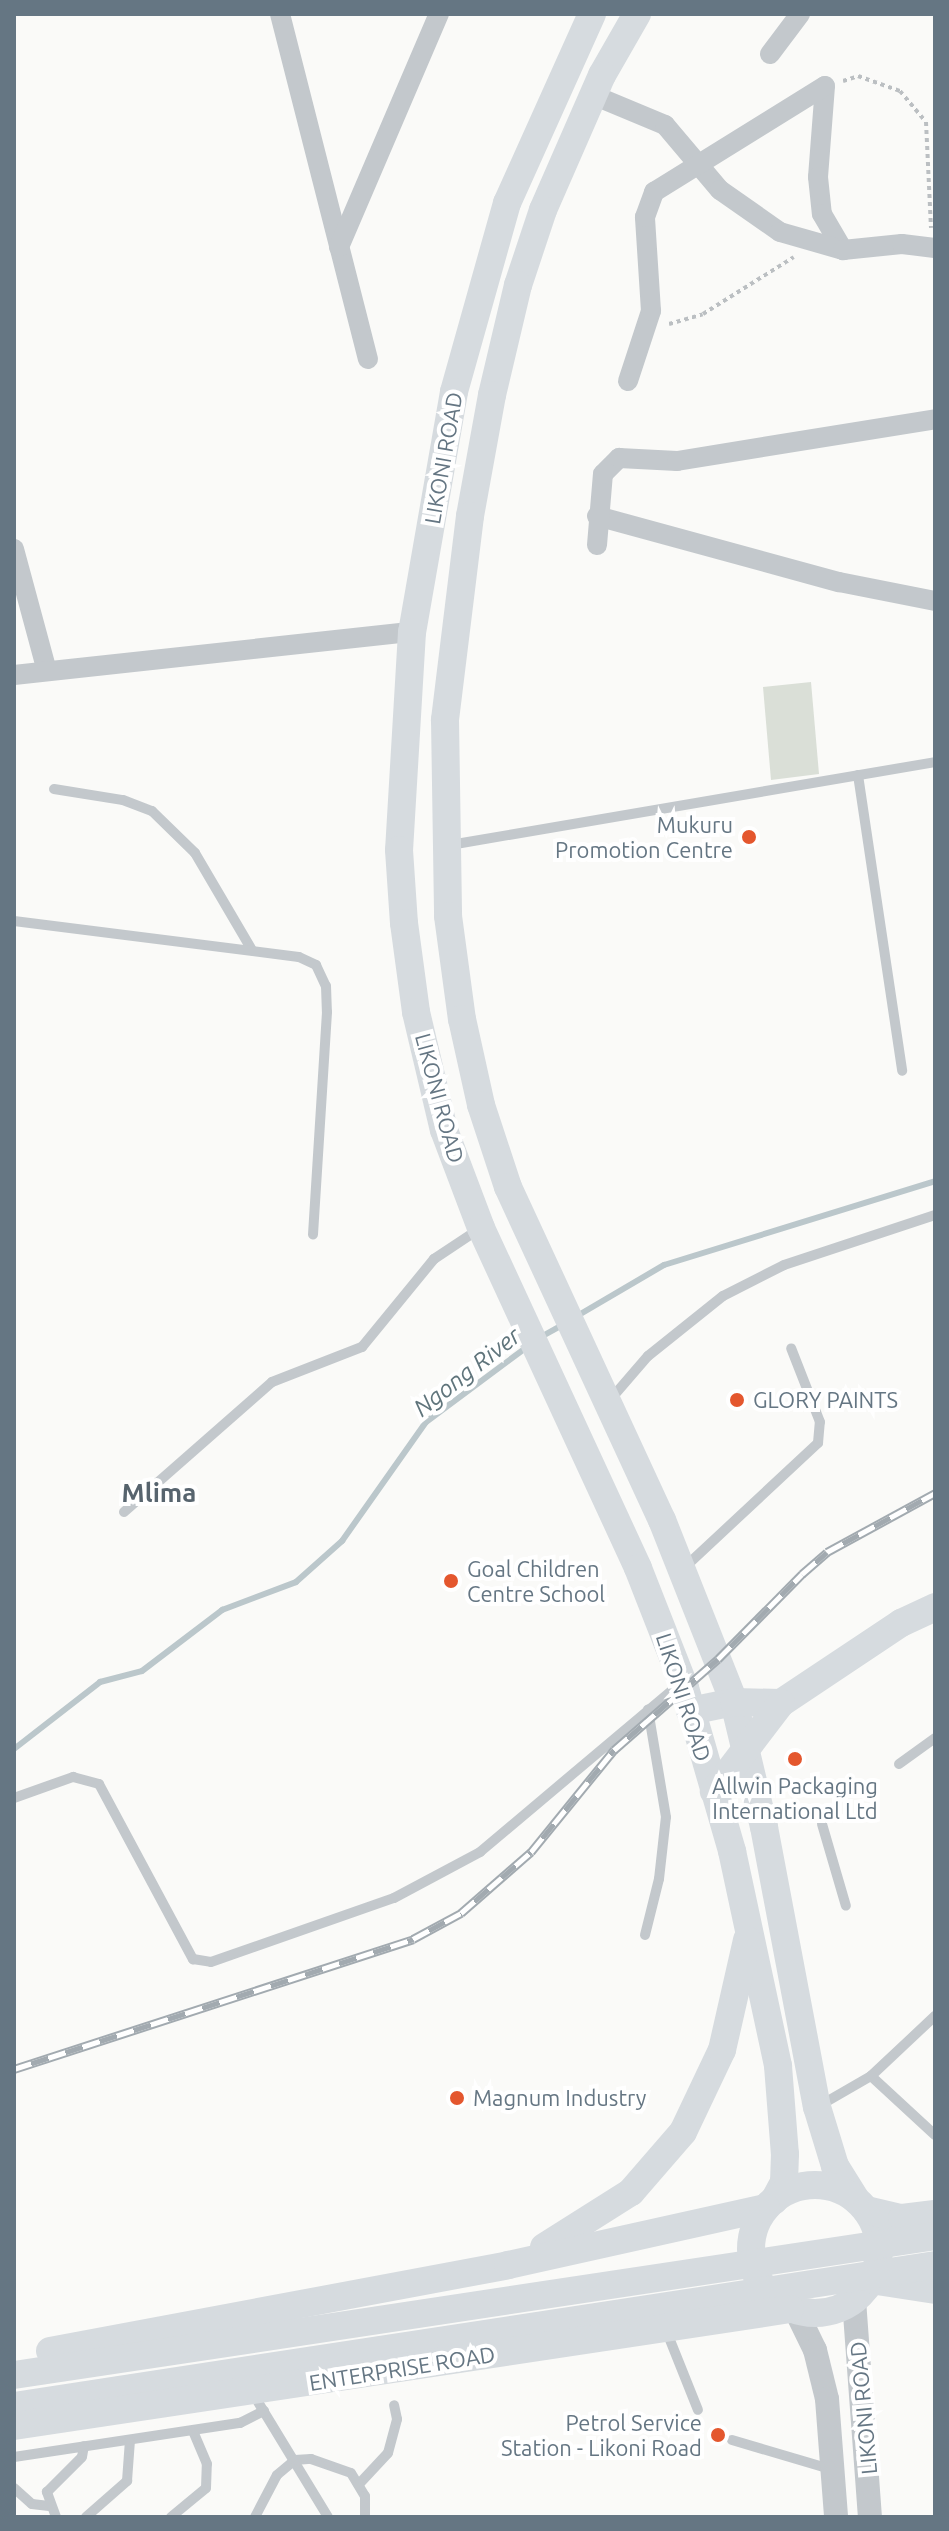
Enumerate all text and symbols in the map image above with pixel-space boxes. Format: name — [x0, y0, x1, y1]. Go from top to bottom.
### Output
street label: LIKONI ROAD — [418, 390, 468, 526]
place label: Mukuru Promotion Centre — [555, 811, 733, 862]
marker: Mukuru Promotion Centre — [740, 828, 758, 846]
street label: LIKONI ROAD — [410, 1030, 470, 1166]
water label: Ngong River — [408, 1321, 526, 1423]
place label: GLORY PAINTS — [753, 1387, 898, 1413]
marker: GLORY PAINTS — [728, 1391, 746, 1409]
district label: Mlima — [122, 1477, 196, 1509]
place label: Goal Children Centre School — [467, 1555, 605, 1606]
marker: Goal Children Centre School — [442, 1572, 460, 1590]
street label: LIKONI ROAD — [651, 1629, 717, 1765]
marker: Allwin Packaging International Ltd — [786, 1750, 804, 1768]
place label: Allwin Packaging International Ltd — [712, 1772, 878, 1824]
place label: Magnum Industry — [473, 2085, 646, 2111]
marker: Magnum Industry — [448, 2089, 466, 2107]
street label: ENTERPRISE ROAD — [307, 2340, 497, 2396]
street label: LIKONI ROAD — [844, 2340, 882, 2476]
place label: Petrol Service Station - Likoni Road — [501, 2409, 702, 2460]
marker: Petrol Service Station - Likoni Road — [709, 2426, 727, 2444]

